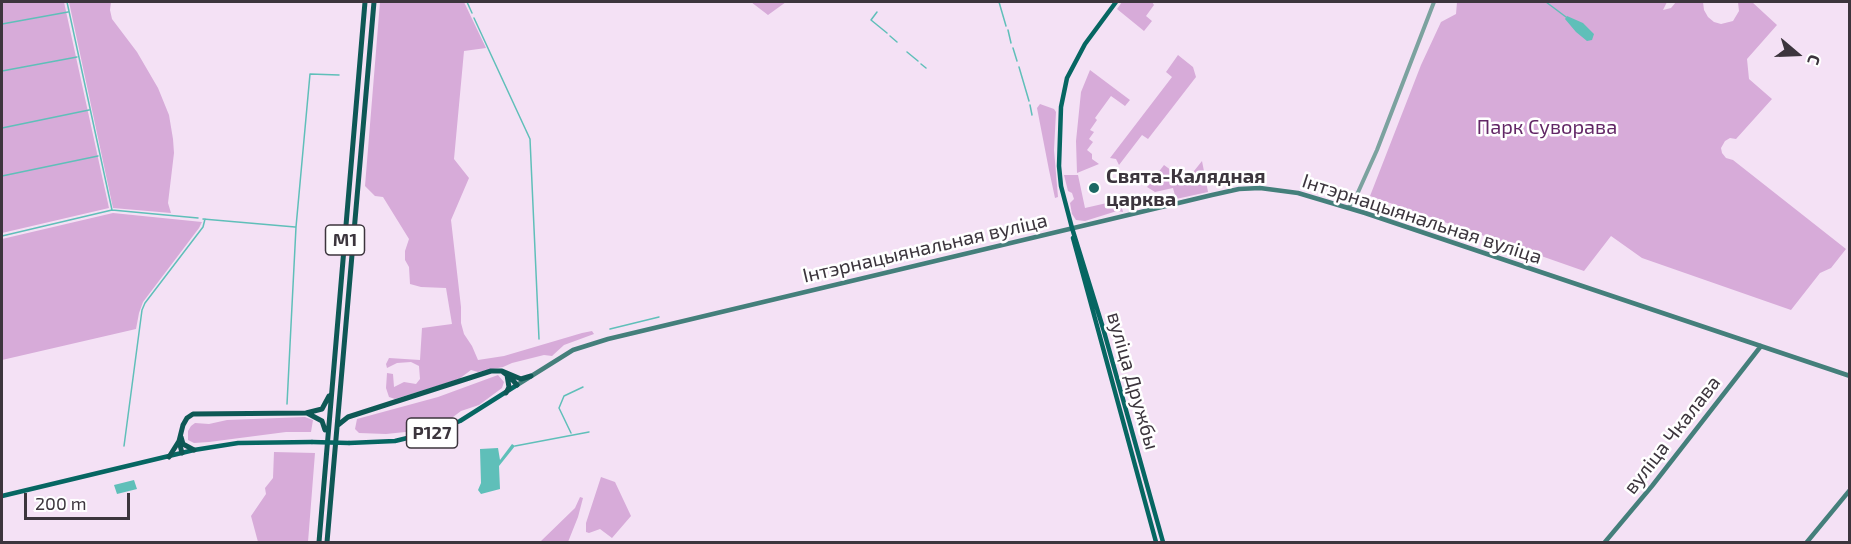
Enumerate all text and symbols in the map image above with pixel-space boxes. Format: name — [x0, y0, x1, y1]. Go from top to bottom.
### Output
north arrow — [1767, 24, 1827, 84]
text: С — [1804, 52, 1825, 68]
park label: Парк Суворава — [1477, 115, 1617, 139]
place label: Свята-Калядная царква — [1106, 164, 1265, 211]
street label: Інтэрнацыянальная вуліца — [1299, 169, 1545, 269]
marker: Свята-Калядная царква — [1087, 181, 1101, 195]
street label: Інтэрнацыянальная вуліца — [800, 208, 1050, 288]
road number: М1 — [326, 225, 364, 255]
street label: вуліца Дружбы — [1102, 309, 1164, 453]
street label: вуліца Чкалава — [1618, 371, 1726, 499]
road number: Р127 — [406, 418, 458, 448]
scale bar — [27, 481, 134, 519]
text: 200 m — [35, 492, 87, 514]

